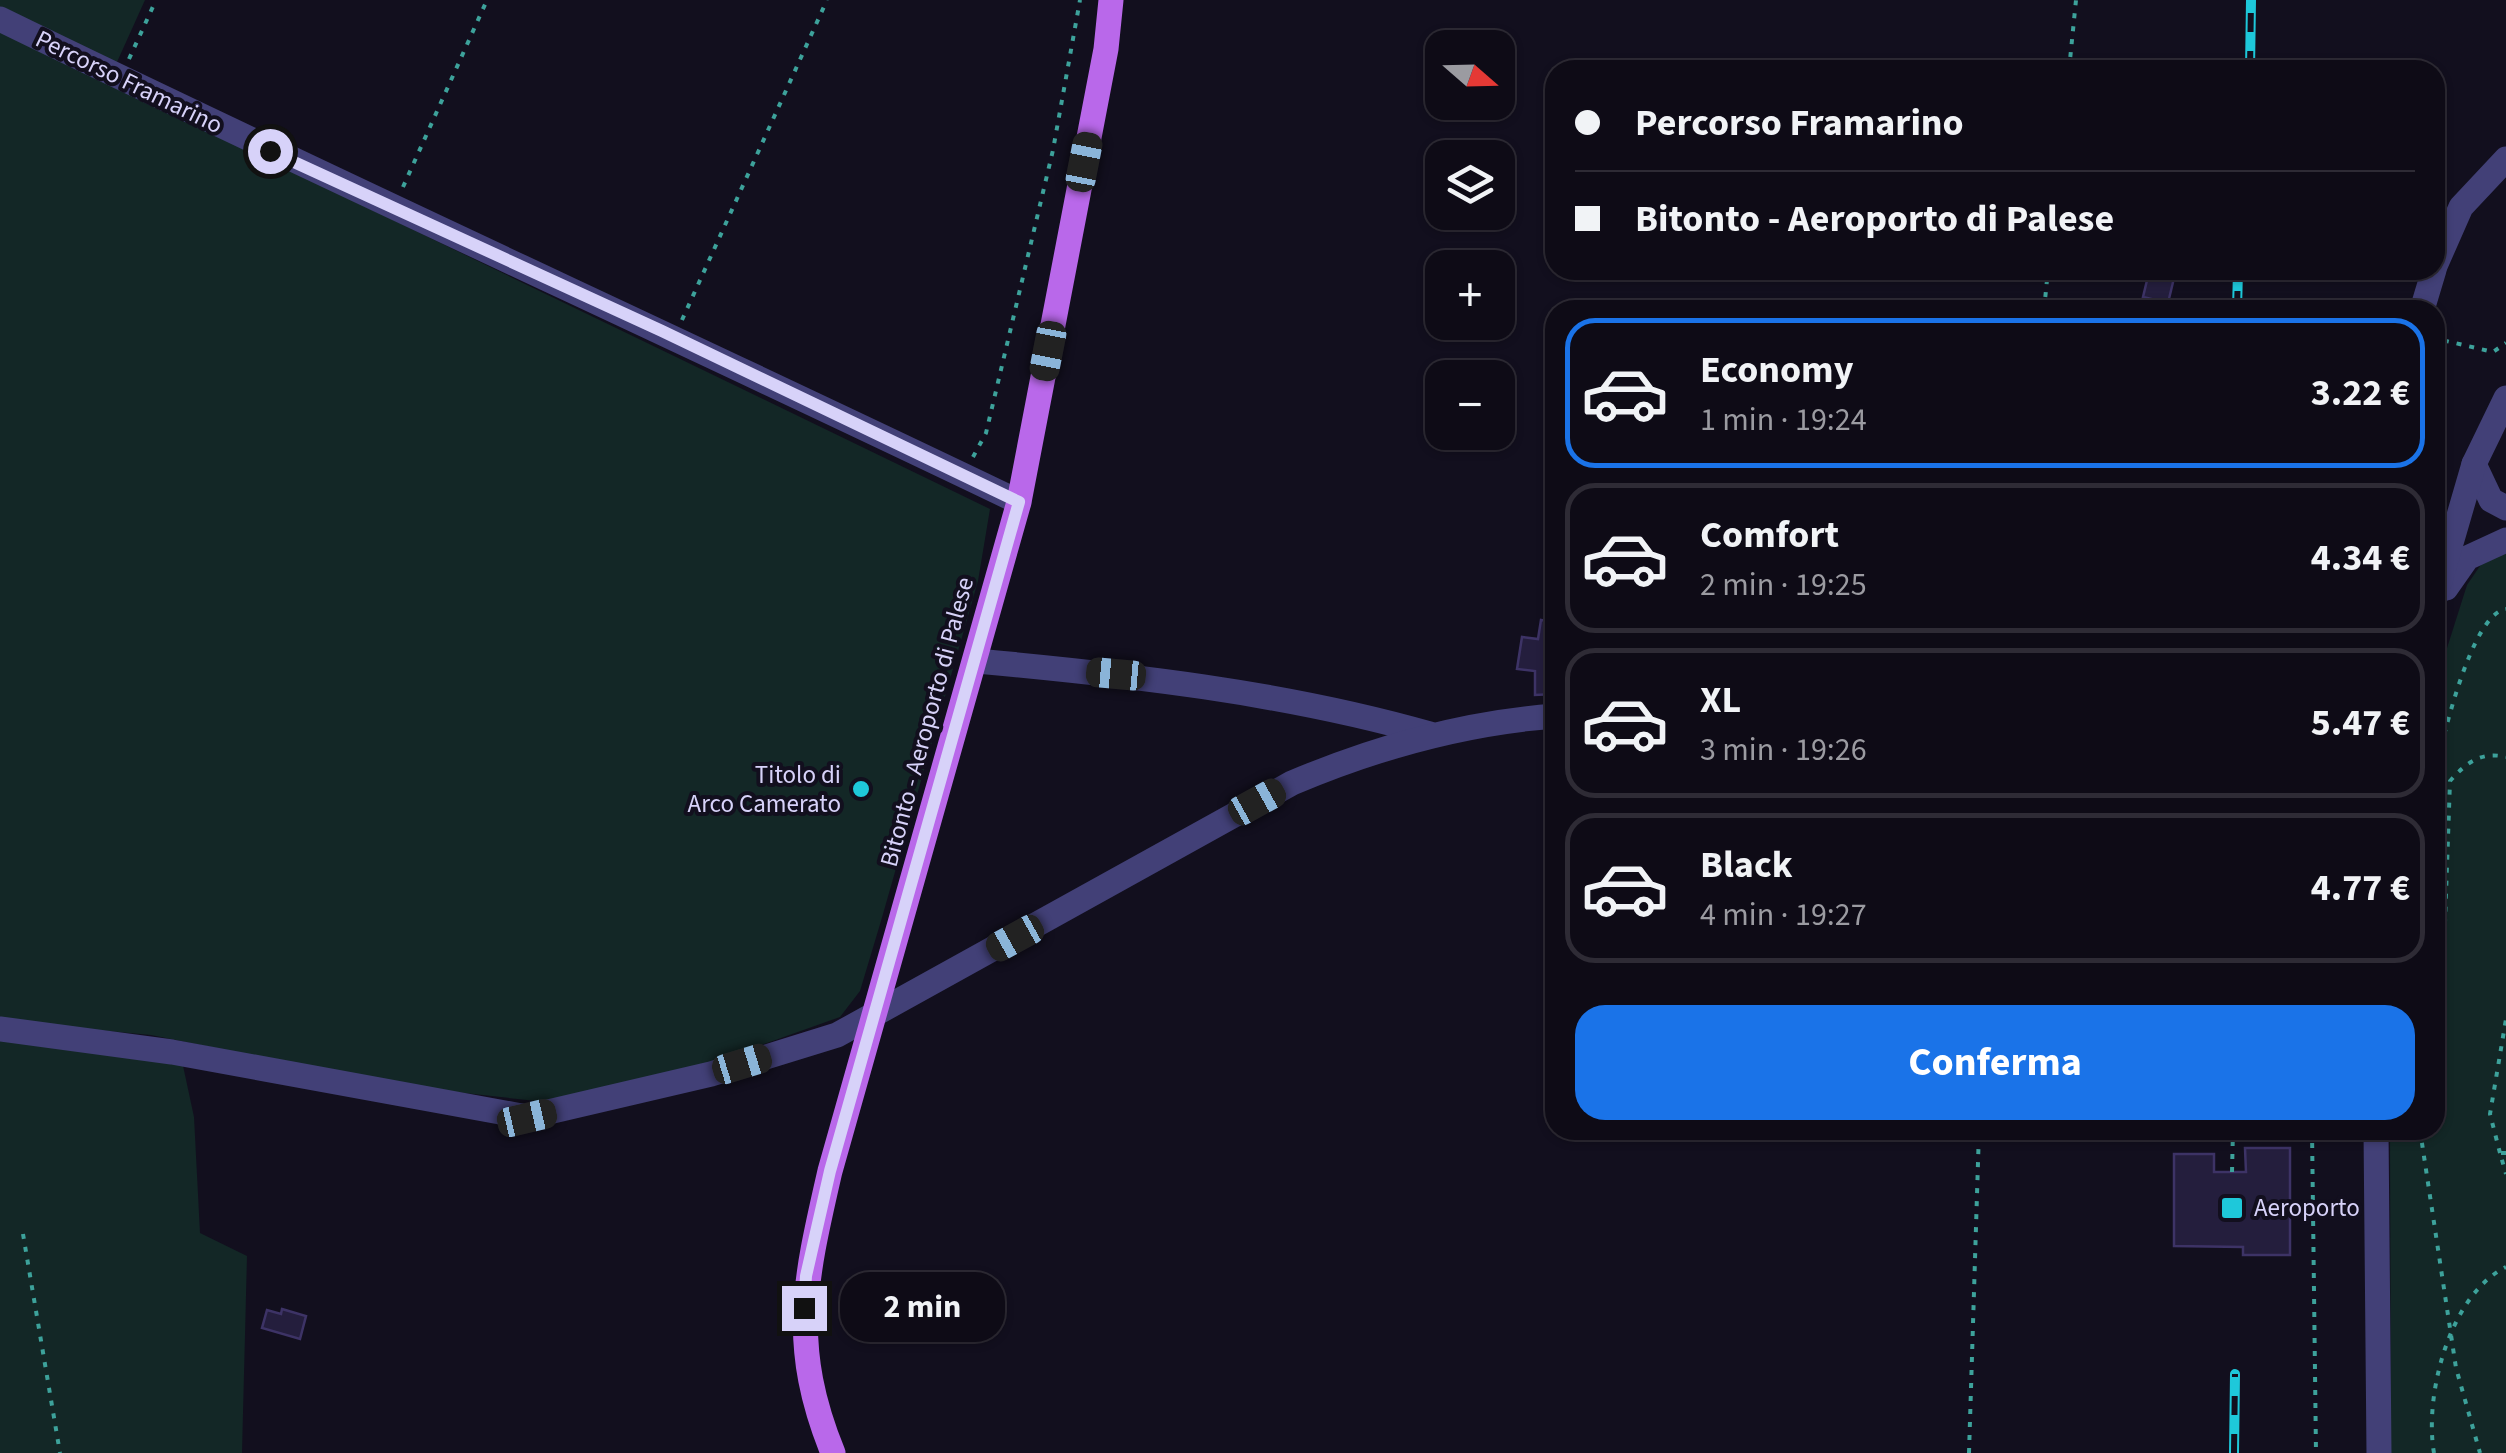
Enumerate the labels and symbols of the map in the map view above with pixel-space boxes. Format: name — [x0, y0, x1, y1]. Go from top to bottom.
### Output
street label: Percorso Framarino — [29, 21, 229, 143]
north arrow — [1425, 30, 1515, 120]
route start — [248, 129, 293, 174]
car — [1064, 130, 1104, 194]
car — [1028, 319, 1068, 383]
street label: Bitonto - Aeroporto di Palese — [871, 573, 983, 871]
car — [1085, 656, 1147, 692]
place label: Titolo di Arco Camerato — [688, 757, 841, 822]
car — [1223, 774, 1291, 830]
marker: Titolo di Arco Camerato — [850, 778, 872, 800]
car — [981, 910, 1049, 966]
car — [709, 1041, 775, 1087]
car — [494, 1097, 560, 1139]
place label: Aeroporto — [2254, 1190, 2360, 1226]
marker: Aeroporto — [2219, 1195, 2245, 1221]
callout: 2 min — [839, 1273, 1004, 1343]
route end — [782, 1286, 827, 1331]

